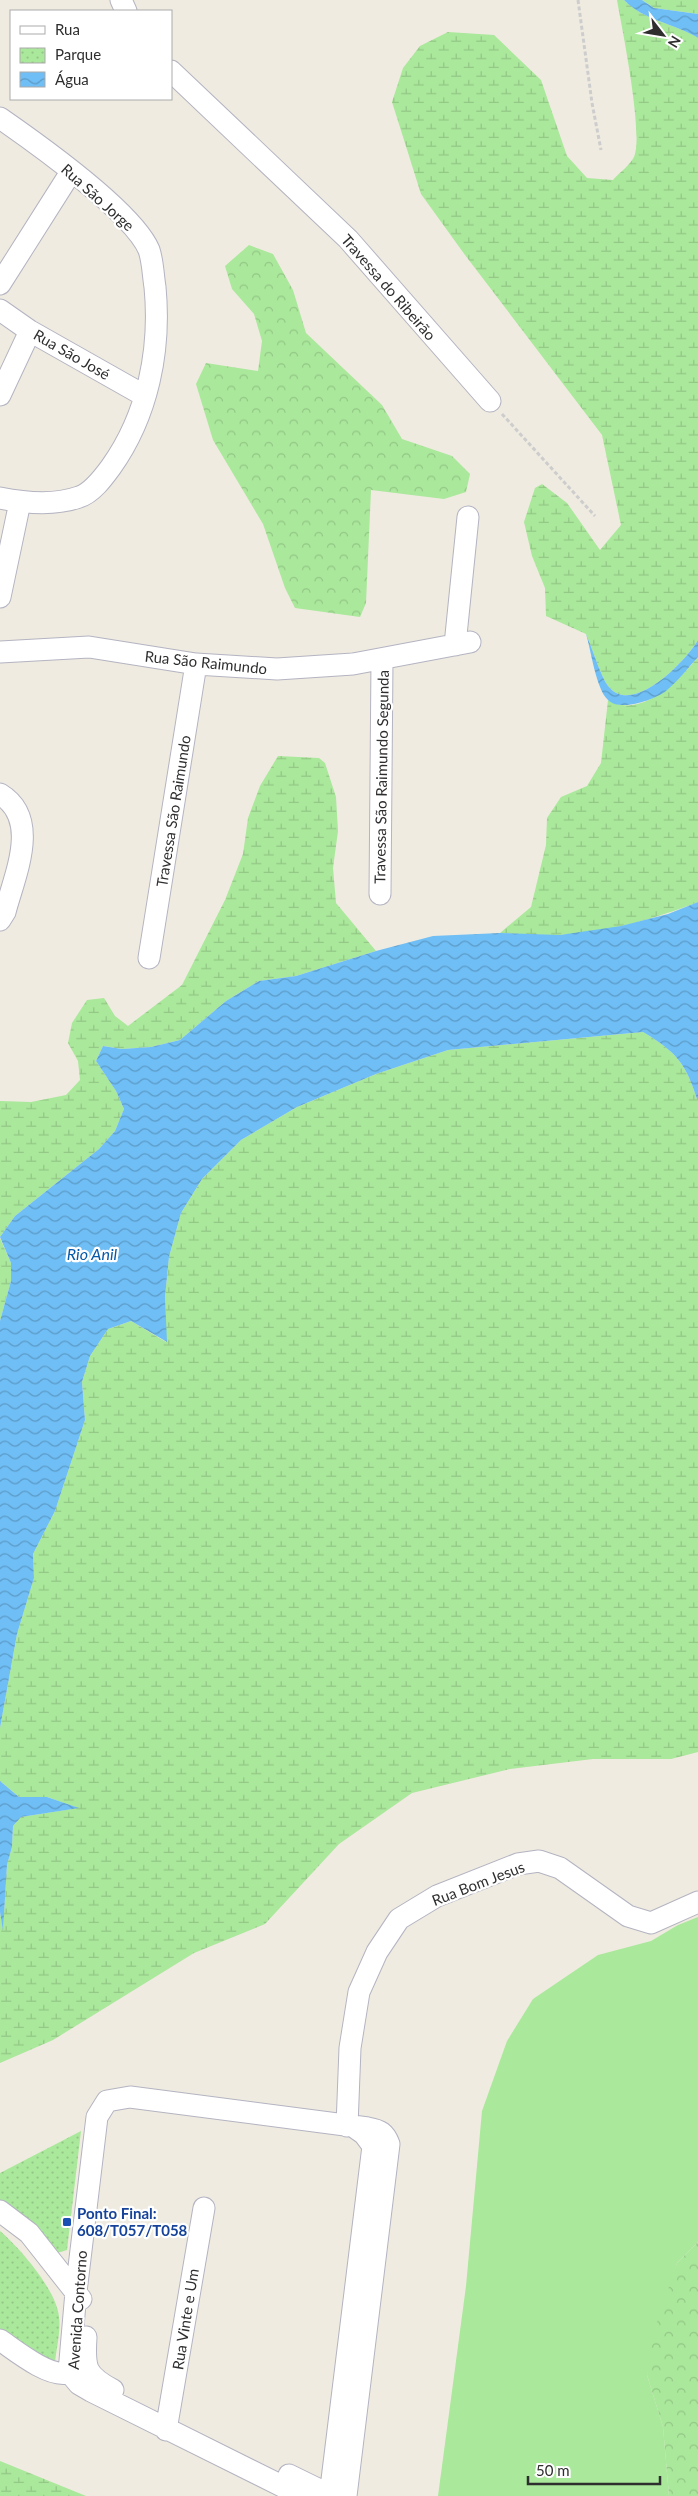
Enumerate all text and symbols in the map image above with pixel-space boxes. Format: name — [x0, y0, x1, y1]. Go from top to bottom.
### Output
legend — [10, 10, 172, 100]
north arrow — [638, 10, 688, 60]
text: Rua — [55, 20, 80, 38]
text: N — [665, 33, 685, 51]
text: Parque — [55, 45, 101, 63]
text: Água — [55, 70, 89, 88]
street label: Rua São Jorge — [58, 160, 138, 234]
street label: Travessa do Ribeirão — [338, 230, 440, 344]
street label: Rua São José — [31, 325, 113, 383]
street label: Rua São Raimundo — [144, 647, 268, 677]
street label: Travessa São Raimundo Segunda — [370, 670, 392, 884]
street label: Travessa São Raimundo — [152, 734, 194, 888]
water label: Rio Anil — [67, 1244, 118, 1263]
street label: Rua Bom Jesus — [429, 1857, 527, 1909]
place label: Ponto Final: 608/T057/T058 — [77, 2204, 188, 2239]
marker: Ponto Final: 608/T057/T058 — [61, 2216, 73, 2228]
street label: Avenida Contorno — [64, 2250, 90, 2370]
street label: Rua Vinte e Um — [168, 2267, 202, 2371]
scale bar — [528, 2454, 660, 2486]
text: 50 m — [536, 2461, 570, 2479]

